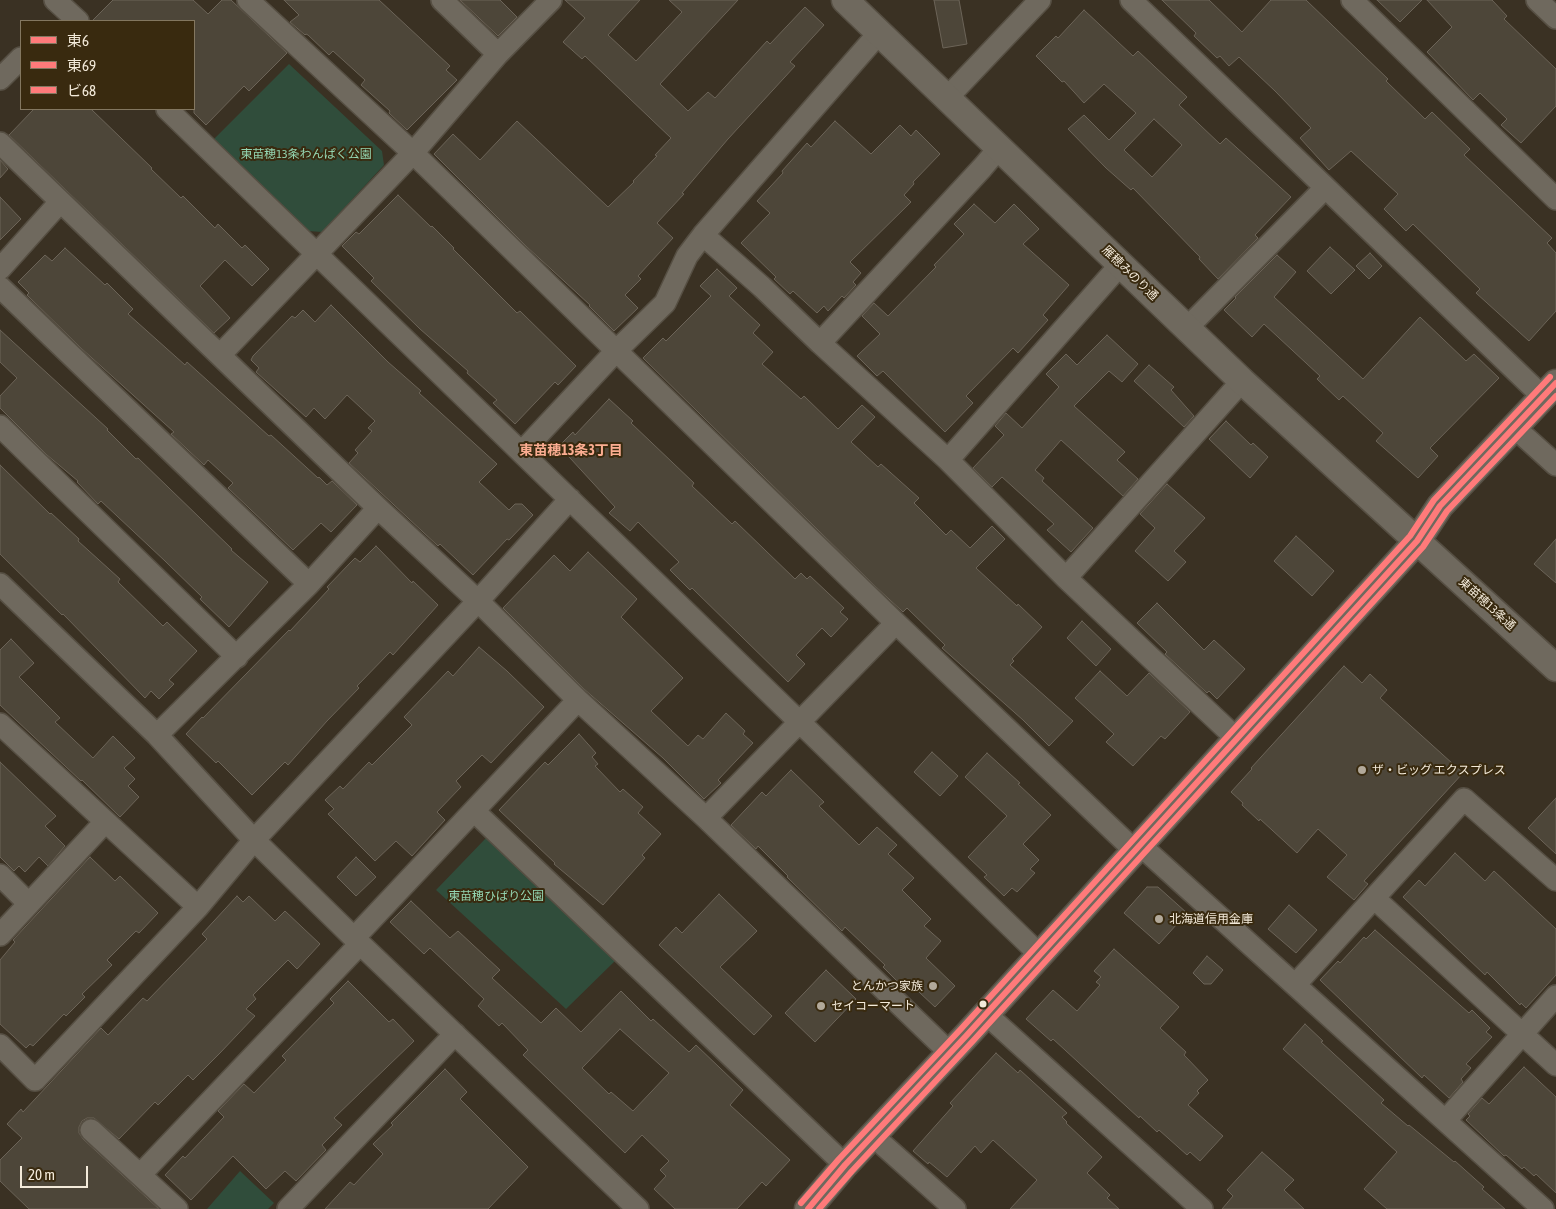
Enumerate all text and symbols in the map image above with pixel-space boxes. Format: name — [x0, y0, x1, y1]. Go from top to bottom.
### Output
legend — [20, 20, 195, 110]
text: 東6 — [67, 32, 89, 49]
text: 東69 — [67, 57, 96, 74]
text: ビ68 — [67, 82, 96, 99]
park label: 東苗穂13条わんぱく公園 — [240, 147, 372, 161]
street label: 雁穂みのり通 — [1099, 243, 1161, 303]
district label: 東苗穂13条3丁目 — [519, 443, 623, 459]
street label: 東苗穂13条通 — [1456, 575, 1518, 633]
place label: ザ・ビッグ エクスプレス — [1372, 763, 1506, 777]
marker: ザ・ビッグ エクスプレス — [1356, 764, 1368, 776]
park label: 東苗穂ひばり公園 — [448, 889, 544, 903]
place label: 北海道信用金庫 — [1169, 912, 1253, 926]
marker: 北海道信用金庫 — [1153, 913, 1165, 925]
place label: とんかつ家族 — [851, 979, 923, 993]
marker: とんかつ家族 — [927, 980, 939, 992]
place label: セイコーマート — [831, 999, 915, 1013]
unlabelled marker — [978, 999, 988, 1009]
marker: セイコーマート — [815, 1000, 827, 1012]
scale bar — [22, 1156, 90, 1188]
text: 20 m — [28, 1166, 55, 1183]

